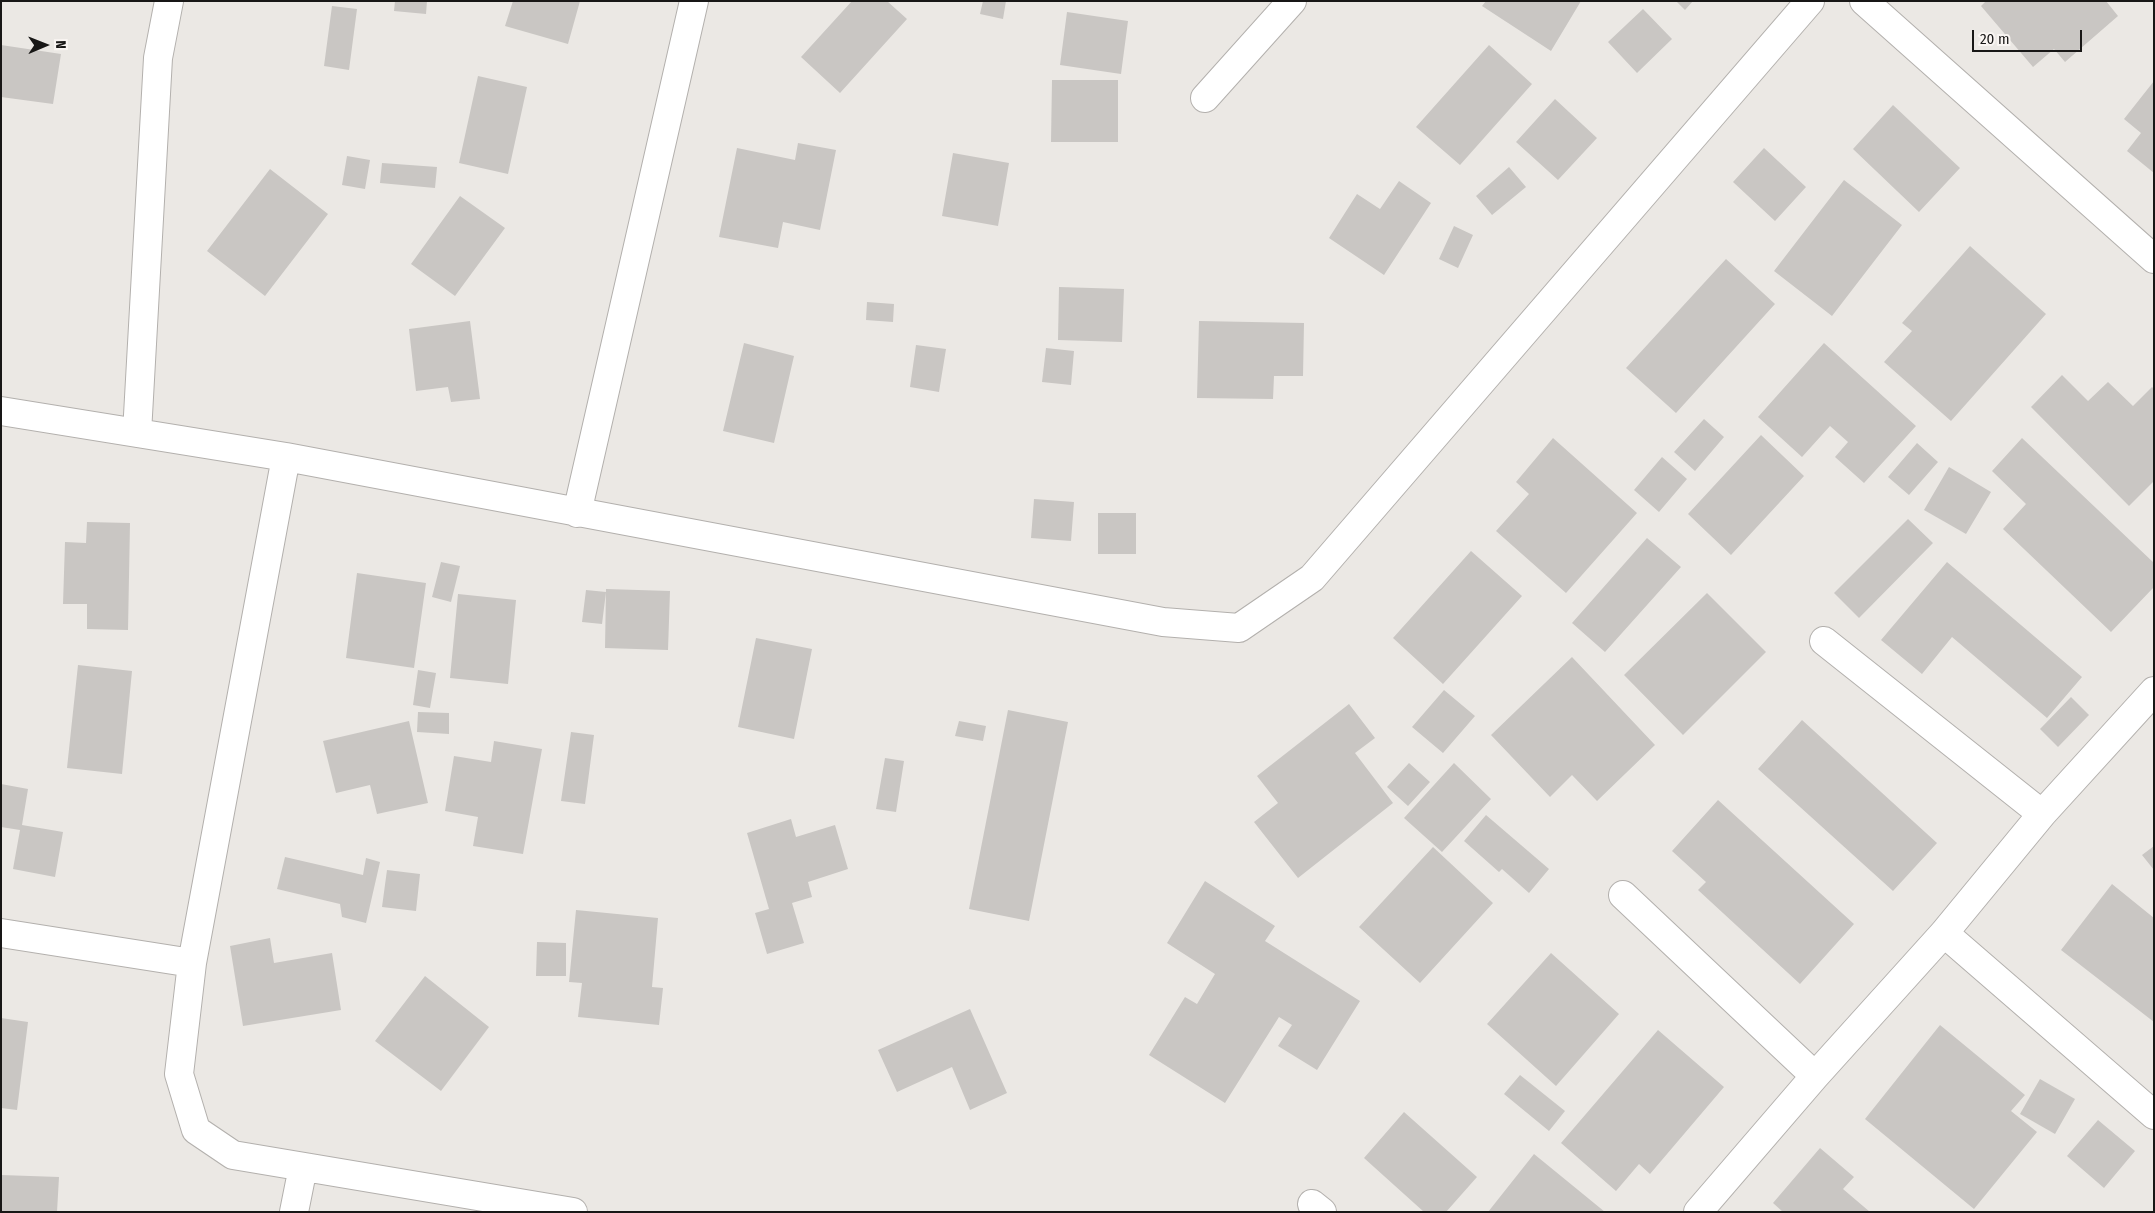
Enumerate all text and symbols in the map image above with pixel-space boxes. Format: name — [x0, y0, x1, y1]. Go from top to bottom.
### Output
north arrow — [20, 20, 70, 70]
scale bar — [1975, 20, 2085, 52]
text: 20 m — [1980, 30, 2010, 48]
text: N — [52, 40, 69, 49]

